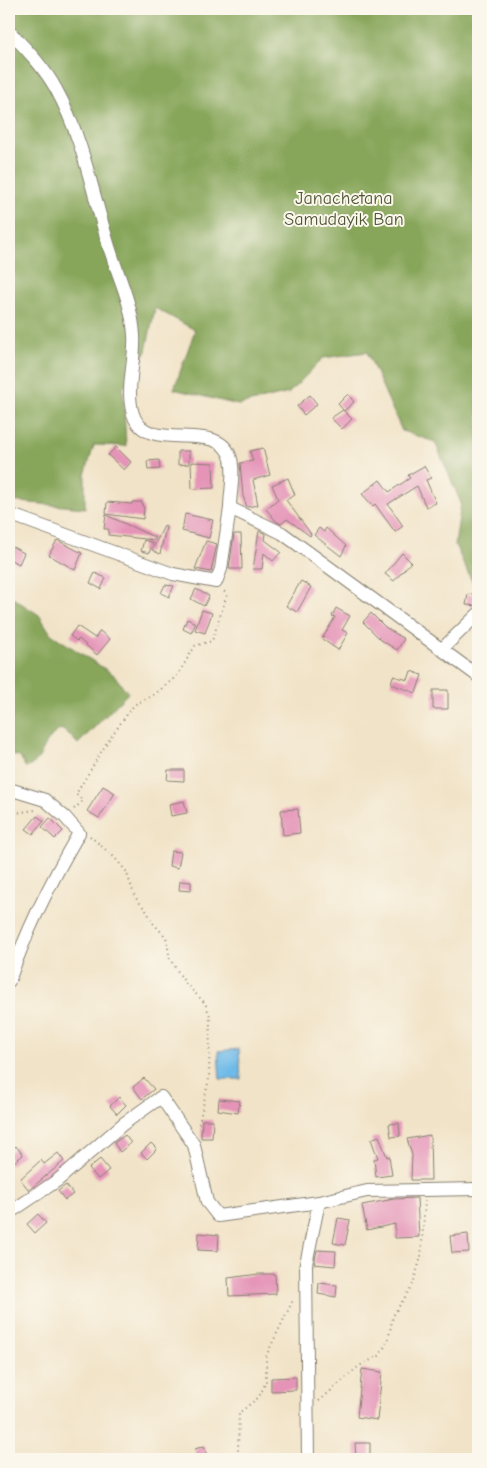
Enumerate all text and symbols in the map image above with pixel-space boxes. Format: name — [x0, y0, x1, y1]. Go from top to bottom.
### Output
park label: Janachetana Samudayik Ban — [284, 188, 404, 230]

